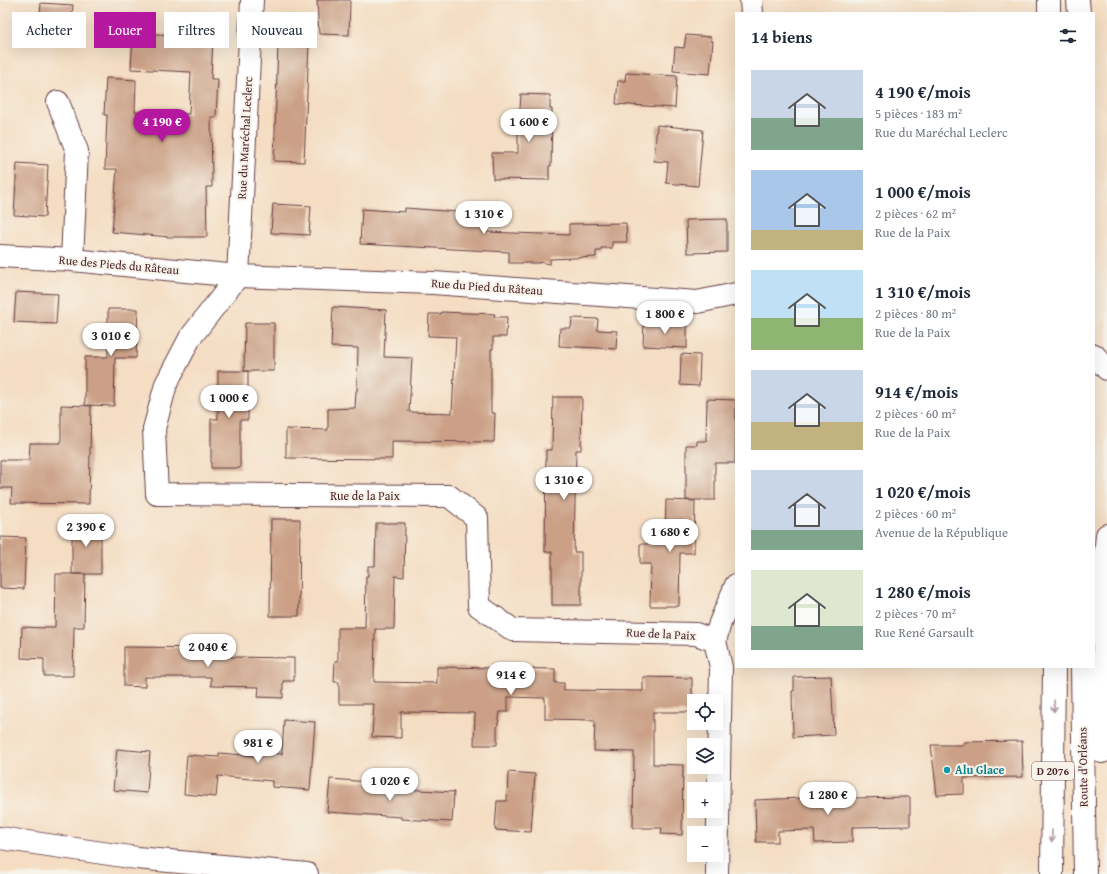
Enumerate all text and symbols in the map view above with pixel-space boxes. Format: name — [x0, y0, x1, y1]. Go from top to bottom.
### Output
chip: Acheter — [12, 12, 86, 48]
chip: Louer — [94, 12, 156, 48]
chip: Filtres — [164, 12, 229, 48]
chip: Nouveau — [237, 12, 317, 48]
text: 14 biens — [751, 24, 813, 49]
icon: filters — [1057, 25, 1079, 47]
street label: Rue du Maréchal Leclerc — [233, 76, 256, 200]
text: 4 190 €/mois — [875, 79, 971, 104]
icon: home — [783, 86, 831, 134]
text: 5 pièces · 183 m² — [875, 104, 962, 123]
pin: 4 190 € — [125, 109, 199, 143]
pin: 1 600 € — [492, 109, 566, 143]
text: 4 190 € — [142, 112, 182, 131]
text: 1 600 € — [509, 112, 549, 131]
text: Rue du Maréchal Leclerc — [875, 123, 1008, 142]
text: 1 000 €/mois — [875, 179, 971, 204]
icon: home — [783, 186, 831, 234]
pin: 1 310 € — [447, 201, 521, 235]
text: 1 310 € — [464, 204, 504, 223]
text: 2 pièces · 62 m² — [875, 204, 956, 223]
text: Rue de la Paix — [875, 223, 950, 242]
street label: Rue des Pieds du Râteau — [58, 251, 180, 278]
street label: Rue du Pied du Râteau — [431, 274, 544, 299]
text: 1 310 €/mois — [875, 279, 971, 304]
icon: home — [783, 286, 831, 334]
pin: 1 800 € — [628, 301, 702, 335]
text: 1 800 € — [645, 304, 685, 323]
text: 2 pièces · 80 m² — [875, 304, 956, 323]
pin: 3 010 € — [74, 323, 148, 357]
text: Rue de la Paix — [875, 323, 950, 342]
text: 3 010 € — [91, 326, 131, 345]
text: 914 €/mois — [875, 379, 958, 404]
pin: 1 000 € — [192, 385, 266, 419]
icon: home — [783, 386, 831, 434]
text: 1 000 € — [209, 388, 249, 407]
text: 2 pièces · 60 m² — [875, 404, 956, 423]
text: Rue de la Paix — [875, 423, 950, 442]
pin: 1 310 € — [527, 467, 601, 501]
text: 1 310 € — [544, 470, 584, 489]
text: 1 020 €/mois — [875, 479, 971, 504]
icon: home — [783, 486, 831, 534]
street label: Rue de la Paix — [330, 487, 401, 504]
text: 2 pièces · 60 m² — [875, 504, 956, 523]
pin: 2 390 € — [49, 514, 123, 548]
text: 2 390 € — [66, 517, 106, 536]
pin: 1 680 € — [633, 519, 707, 553]
text: 1 680 € — [650, 522, 690, 541]
text: Avenue de la République — [875, 523, 1008, 542]
text: 1 280 €/mois — [875, 579, 971, 604]
icon: home — [783, 586, 831, 634]
text: 2 pièces · 70 m² — [875, 604, 956, 623]
street label: Rue de la Paix — [626, 623, 697, 644]
text: Rue René Garsault — [875, 623, 974, 642]
pin: 2 040 € — [171, 634, 245, 668]
text: 2 040 € — [188, 637, 228, 656]
pin: 914 € — [483, 662, 539, 696]
text: 914 € — [496, 665, 526, 684]
map controls — [687, 694, 723, 862]
button: locate — [687, 694, 723, 730]
one-way arrow — [1050, 699, 1058, 712]
street label: Route d'Orléans — [1073, 727, 1092, 807]
pin: 981 € — [230, 730, 286, 764]
text: 981 € — [243, 733, 273, 752]
button: layers — [687, 738, 723, 774]
place label: Alu Glace — [955, 761, 1005, 778]
road number: D 2076 — [1032, 762, 1074, 780]
marker: Alu Glace — [942, 765, 952, 775]
pin: 1 020 € — [353, 768, 427, 802]
text: 1 020 € — [370, 771, 410, 790]
button: + — [687, 782, 723, 818]
pin: 1 280 € — [791, 782, 865, 816]
text: 1 280 € — [808, 785, 848, 804]
button: − — [687, 826, 723, 862]
one-way arrow — [1048, 829, 1056, 842]

